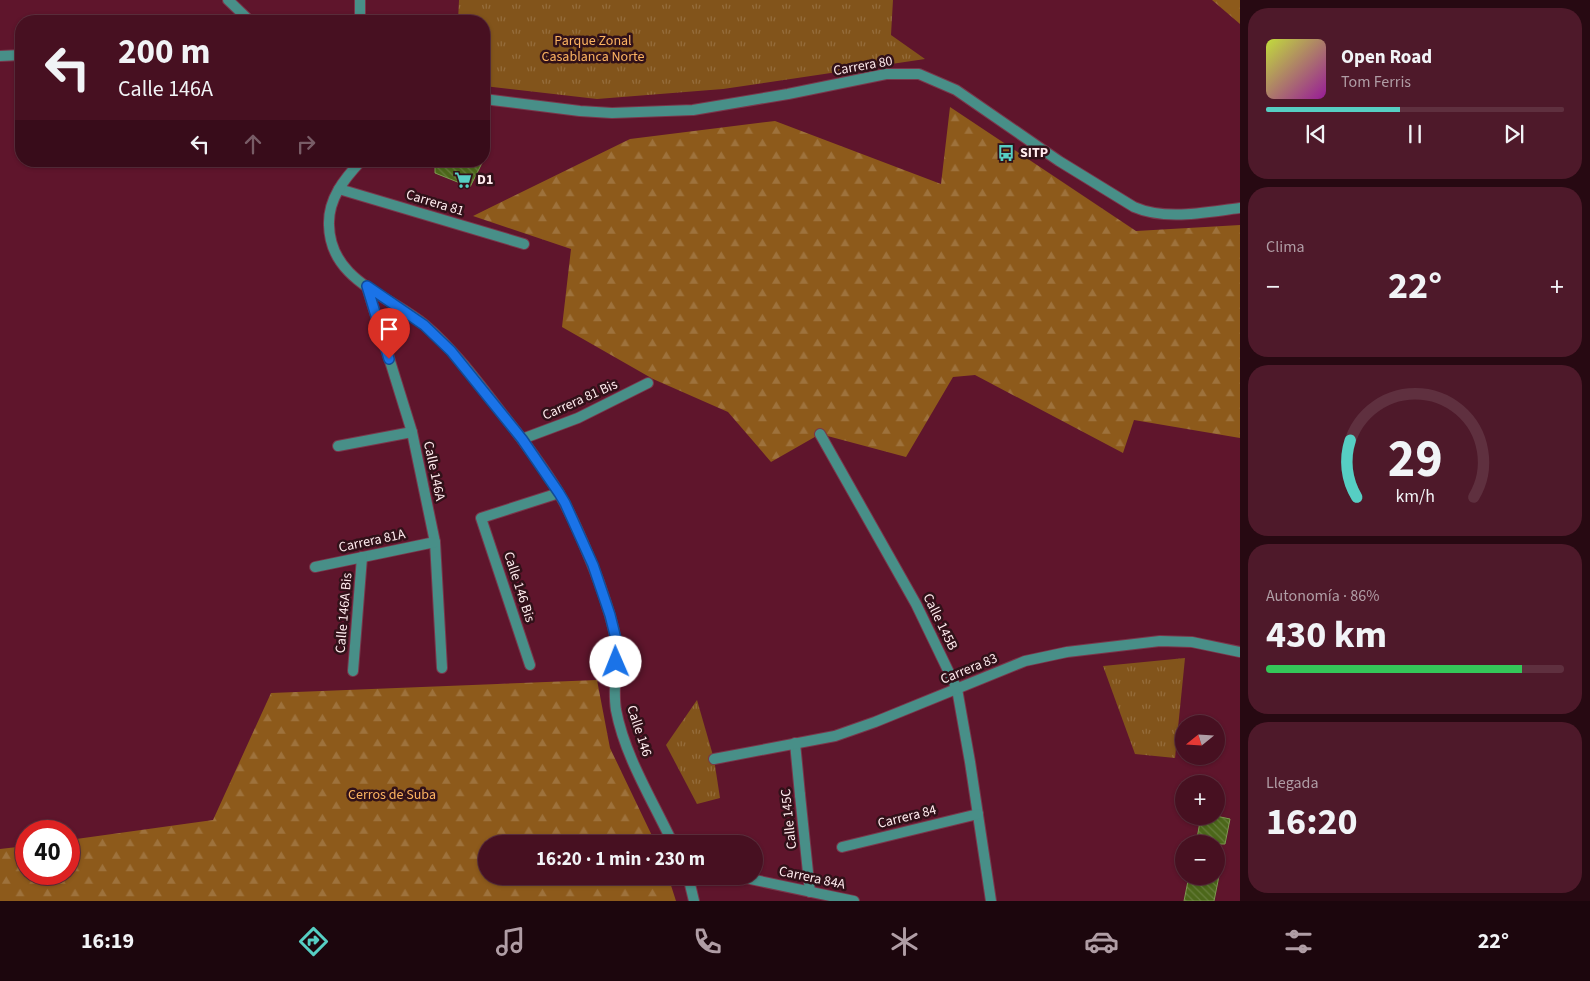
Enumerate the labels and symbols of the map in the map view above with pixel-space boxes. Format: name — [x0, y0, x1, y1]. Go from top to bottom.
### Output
park label: Parque Zonal Casablanca Norte — [541, 31, 645, 67]
street label: Carrera 80 — [832, 51, 894, 81]
bus stop icon: SITP — [996, 143, 1016, 163]
place label: SITP — [1020, 143, 1048, 163]
supermarket icon: D1 — [453, 170, 473, 190]
place label: D1 — [477, 170, 493, 190]
street label: Carrera 81 — [403, 185, 467, 221]
pin — [368, 308, 410, 359]
street label: Carrera 81 Bis — [539, 374, 621, 425]
street label: Calle 146A — [418, 439, 450, 503]
street label: Carrera 81A — [337, 524, 407, 558]
street label: Calle 146 Bis — [498, 549, 540, 625]
street label: Calle 146A Bis — [331, 572, 357, 654]
street label: Calle 145B — [918, 590, 962, 654]
position arrow — [589, 635, 641, 687]
street label: Carrera 83 — [937, 649, 1001, 689]
street label: Calle 146 — [621, 703, 657, 759]
north arrow — [1175, 715, 1225, 765]
park label: Cerros de Suba — [348, 785, 436, 805]
street label: Calle 145C — [776, 788, 802, 850]
street label: Carrera 84 — [876, 800, 939, 834]
speed limit sign: 40 — [15, 820, 80, 885]
street label: Carrera 84A — [777, 861, 847, 895]

